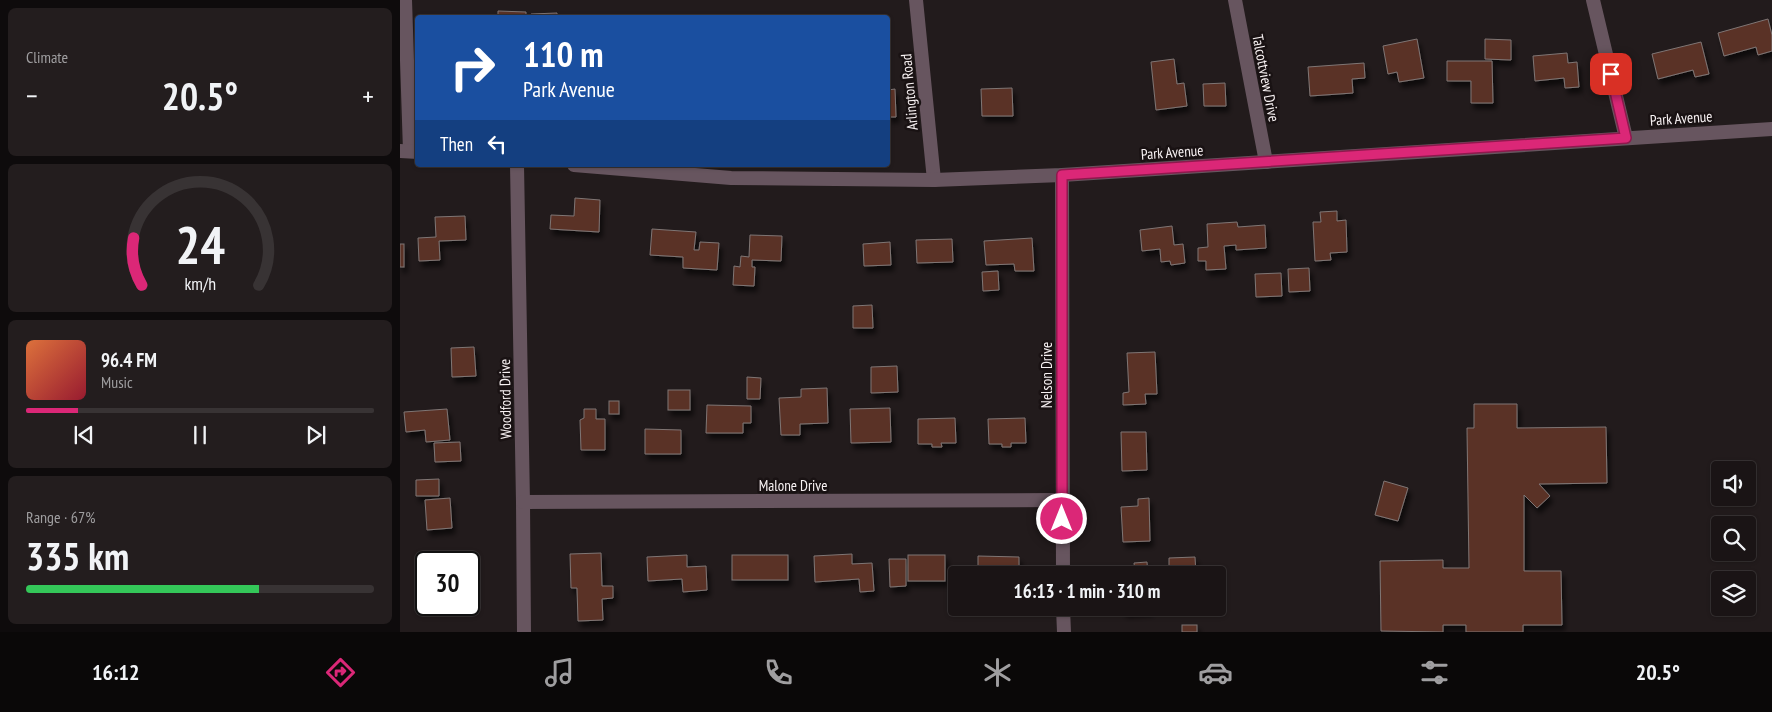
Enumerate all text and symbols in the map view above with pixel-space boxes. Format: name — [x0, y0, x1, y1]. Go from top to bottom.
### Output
text: 110 m — [523, 31, 604, 77]
street label: Talcottview Drive — [1248, 33, 1284, 123]
icon: right — [440, 35, 505, 100]
text: Climate — [26, 47, 68, 67]
street label: Arlington Road — [896, 53, 922, 131]
pin — [1590, 53, 1632, 95]
icon: arrive — [1597, 60, 1625, 88]
text: 20.5° — [162, 71, 238, 120]
text: Park Avenue — [523, 75, 615, 103]
text: − — [26, 77, 38, 114]
text: + — [362, 77, 374, 114]
street label: Park Avenue — [1649, 106, 1713, 130]
icon: left — [483, 130, 511, 158]
text: Then — [440, 132, 473, 156]
street label: Park Avenue — [1140, 140, 1204, 164]
text: 24 — [175, 211, 225, 278]
text: km/h — [184, 272, 216, 295]
street label: Nelson Drive — [1037, 342, 1056, 408]
text: 96.4 FM — [101, 348, 157, 372]
street label: Woodford Drive — [495, 359, 515, 439]
text: Music — [101, 372, 133, 392]
icon: previous — [70, 421, 98, 449]
icon: pause — [186, 421, 214, 449]
icon: next — [302, 421, 330, 449]
map controls — [1711, 461, 1756, 616]
button: sound — [1711, 461, 1756, 506]
street label: Malone Drive — [759, 476, 827, 495]
position arrow — [1035, 492, 1087, 544]
text: Range · 67% — [26, 507, 95, 527]
button: search — [1711, 516, 1756, 561]
text: 335 km — [26, 531, 129, 580]
speed limit sign: 30 — [415, 551, 480, 616]
button: layers — [1711, 571, 1756, 616]
text: 16:13 · 1 min · 310 m — [1014, 579, 1160, 603]
icon: directions — [323, 655, 358, 690]
icon: music — [542, 655, 577, 690]
icon: phone — [761, 655, 796, 690]
icon: climate — [980, 655, 1015, 690]
icon: car — [1198, 655, 1233, 690]
icon: filters — [1417, 655, 1452, 690]
text: 16:12 — [92, 658, 139, 686]
text: 20.5° — [1636, 658, 1680, 686]

